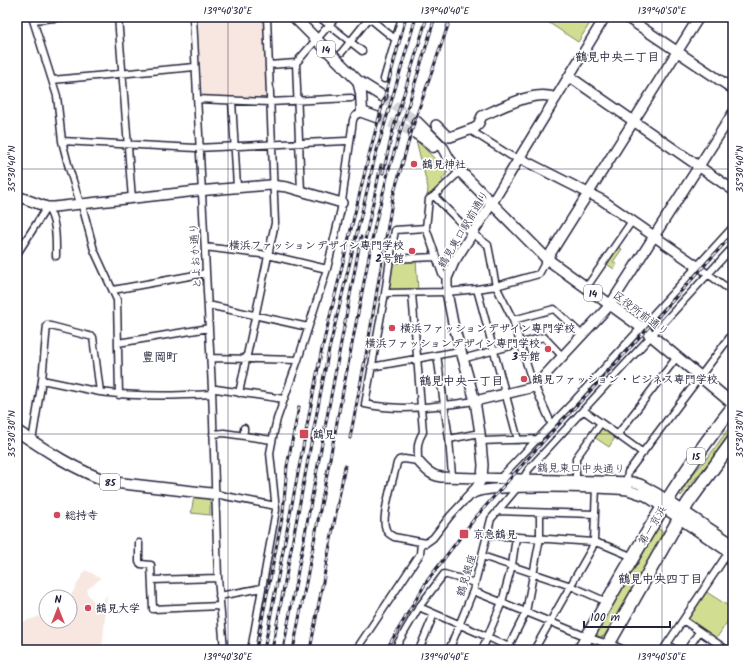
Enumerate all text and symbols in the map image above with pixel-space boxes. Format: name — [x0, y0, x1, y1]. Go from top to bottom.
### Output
text: 139°40'30"E — [204, 3, 254, 19]
text: 139°40'40"E — [421, 3, 471, 19]
text: 139°40'50"E — [638, 3, 687, 19]
road number: 14 — [317, 41, 335, 57]
district label: 鶴見中央二丁目 — [575, 48, 659, 67]
text: 35°30'40"N — [4, 145, 20, 193]
text: 35°30'40"N — [732, 145, 748, 193]
place label: 鶴見神社 — [422, 156, 466, 174]
marker: 鶴見神社 — [409, 159, 419, 169]
street label: 鶴見東口駅前通り — [433, 187, 494, 272]
street label: とよおか通り — [185, 223, 207, 289]
place label: 横浜ファッションデザイン専門学校 2号館 — [229, 237, 404, 268]
marker: 横浜ファッションデザイン専門学校 2号館 — [407, 246, 417, 256]
road number: 14 — [584, 285, 602, 301]
street label: 区役所前通り — [609, 287, 672, 341]
place label: 横浜ファッションデザイン専門学校 — [400, 320, 575, 338]
marker: 横浜ファッションデザイン専門学校 — [387, 323, 397, 333]
place label: 横浜ファッションデザイン専門学校 3号館 — [365, 335, 540, 366]
marker: 横浜ファッションデザイン専門学校 3号館 — [543, 344, 553, 354]
district label: 豊岡町 — [142, 348, 178, 367]
place label: 鶴見ファッション・ビジネス専門学校 — [532, 371, 718, 389]
district label: 鶴見中央一丁目 — [419, 372, 503, 391]
marker: 鶴見ファッション・ビジネス専門学校 — [519, 374, 529, 384]
text: 35°30'30"N — [4, 410, 20, 458]
text: 35°30'30"N — [732, 410, 748, 458]
place label: 鶴見 — [313, 426, 335, 444]
marker: 鶴見 — [298, 428, 310, 440]
road number: 15 — [687, 448, 705, 464]
street label: 鶴見東口中央通り — [537, 459, 625, 479]
road number: 85 — [100, 474, 120, 490]
street label: 第一京浜 — [634, 502, 672, 549]
place label: 総持寺 — [65, 507, 98, 525]
marker: 総持寺 — [52, 510, 62, 520]
place label: 京急鶴見 — [473, 526, 517, 544]
marker: 京急鶴見 — [458, 528, 470, 540]
street label: 鶴見銀座 — [452, 552, 482, 599]
district label: 鶴見中央四丁目 — [618, 570, 702, 589]
north arrow — [38, 589, 78, 629]
text: N — [55, 591, 62, 609]
place label: 鶴見大学 — [96, 600, 140, 618]
marker: 鶴見大学 — [83, 603, 93, 613]
scale bar — [584, 603, 670, 629]
text: 100 m — [590, 608, 621, 627]
text: 139°40'30"E — [204, 649, 254, 665]
text: 139°40'40"E — [421, 649, 471, 665]
text: 139°40'50"E — [638, 649, 687, 665]

